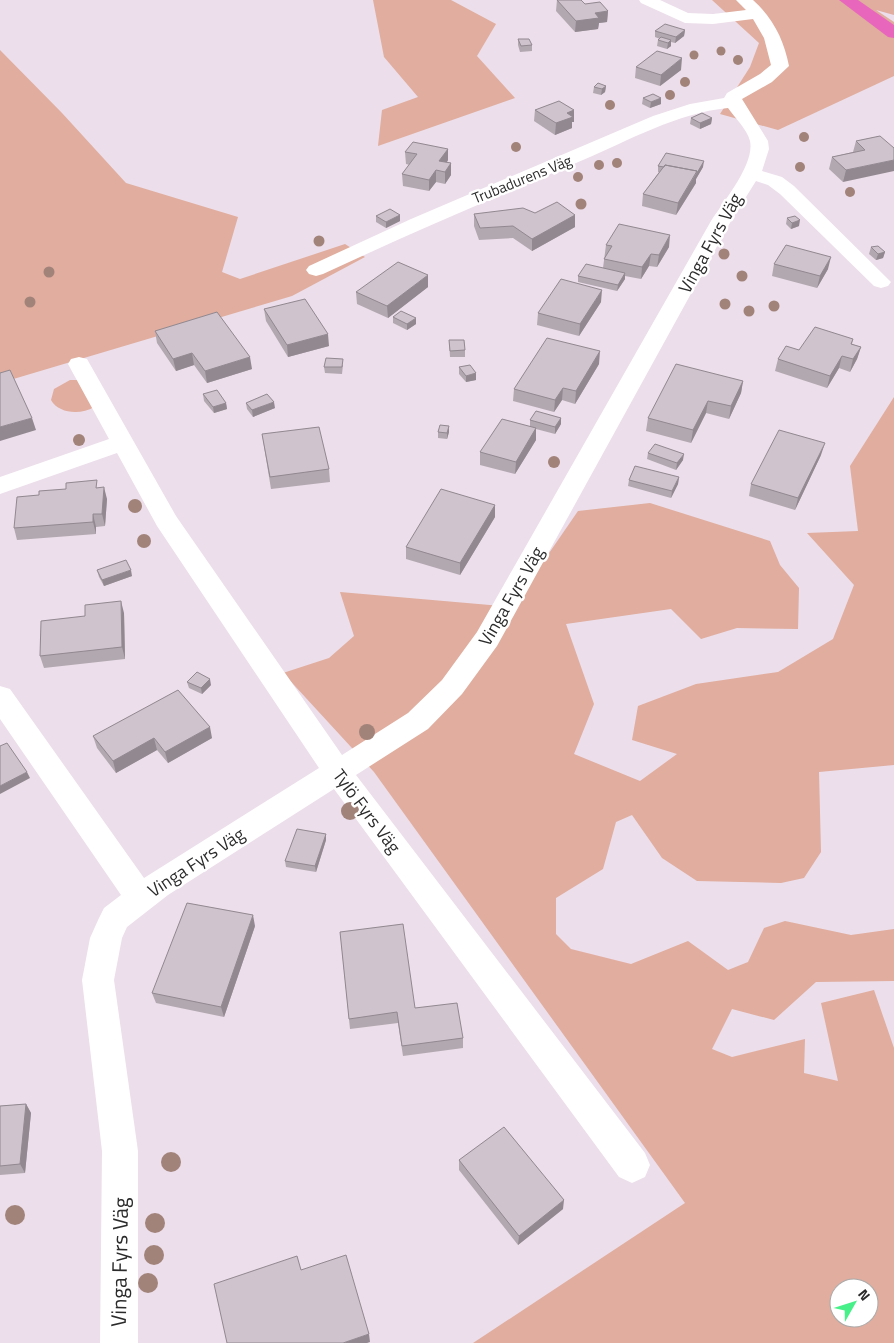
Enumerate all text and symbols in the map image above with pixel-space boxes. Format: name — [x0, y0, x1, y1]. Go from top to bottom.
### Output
street label: Trubadurens Väg — [469, 148, 576, 209]
street label: Vinga Fyrs Väg — [671, 188, 749, 298]
street label: Vinga Fyrs Väg — [472, 541, 550, 651]
street label: Tylö Fyrs Väg — [326, 763, 408, 859]
street label: Vinga Fyrs Väg — [142, 820, 250, 904]
street label: Vinga Fyrs Väg — [102, 1197, 136, 1327]
north arrow — [829, 1278, 879, 1328]
text: N — [853, 1284, 876, 1305]

